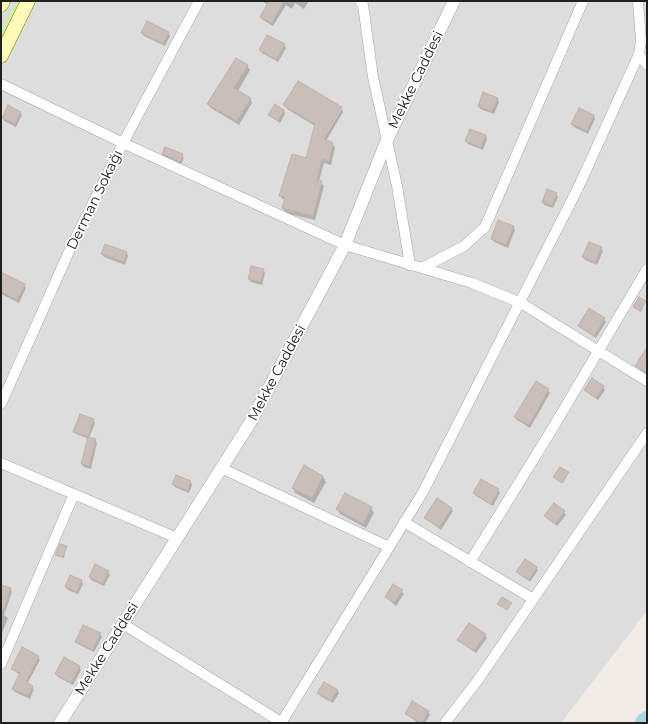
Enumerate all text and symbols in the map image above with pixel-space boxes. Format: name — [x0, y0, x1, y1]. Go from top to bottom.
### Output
street label: Mekke Caddesi — [385, 28, 447, 132]
street label: Derman Sokağı — [64, 147, 126, 253]
street label: Mekke Caddesi — [245, 322, 309, 424]
street label: Mekke Caddesi — [72, 599, 142, 699]

